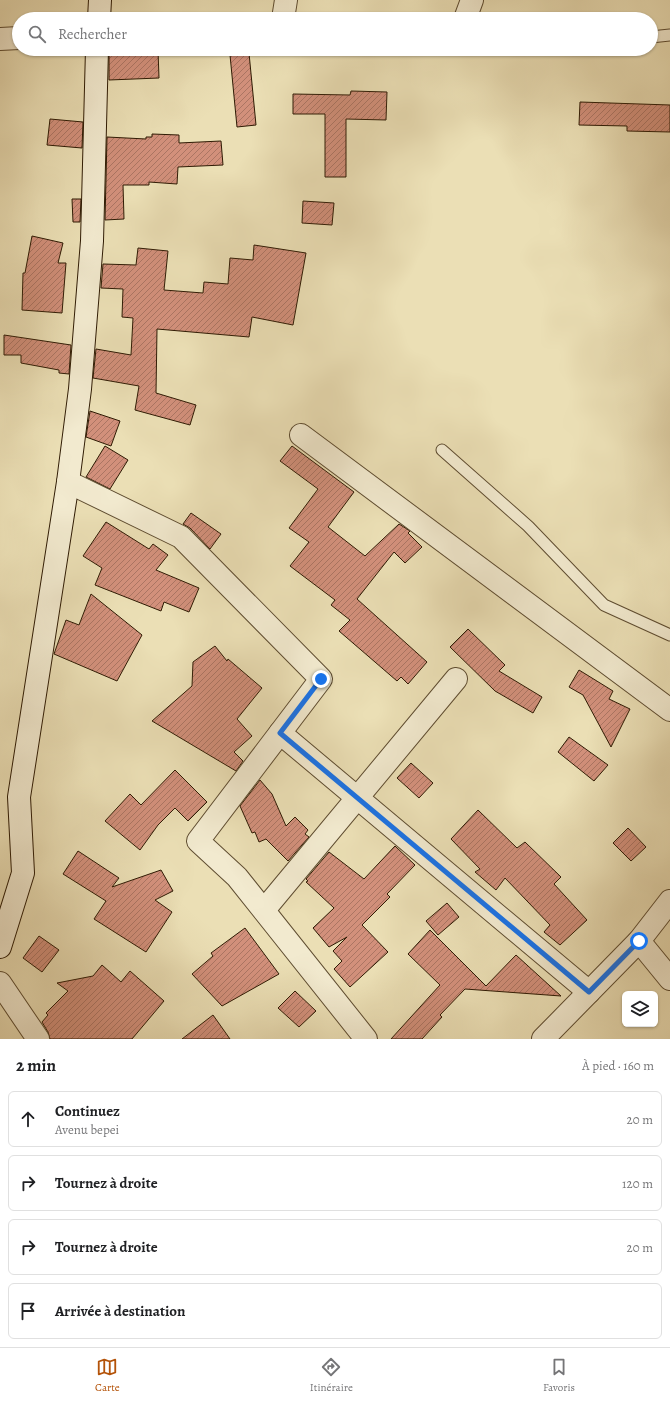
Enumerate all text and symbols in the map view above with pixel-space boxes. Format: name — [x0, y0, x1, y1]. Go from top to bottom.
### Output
search box — [12, 12, 658, 56]
icon: search — [26, 23, 48, 45]
text: Rechercher — [58, 24, 127, 44]
route end — [312, 670, 330, 688]
route start — [630, 932, 648, 950]
map controls — [622, 991, 658, 1027]
button: layers — [622, 991, 658, 1027]
text: 2 min — [16, 1054, 56, 1077]
text: À pied · 160 m — [582, 1057, 654, 1074]
text: Continuez — [55, 1101, 120, 1121]
icon: ahead — [17, 1108, 39, 1130]
text: 20 m — [627, 1111, 653, 1128]
text: Avenu bepei — [55, 1121, 119, 1138]
icon: right — [17, 1172, 39, 1194]
text: Tournez à droite — [55, 1173, 158, 1193]
text: 120 m — [622, 1175, 653, 1192]
icon: right — [17, 1236, 39, 1258]
text: Tournez à droite — [55, 1237, 158, 1257]
text: 20 m — [627, 1239, 653, 1256]
icon: arrive — [17, 1300, 39, 1322]
text: Arrivée à destination — [55, 1301, 186, 1321]
tab: Carte — [95, 1356, 120, 1395]
tab: Itinéraire — [310, 1356, 353, 1395]
tab: Favoris — [543, 1356, 575, 1395]

